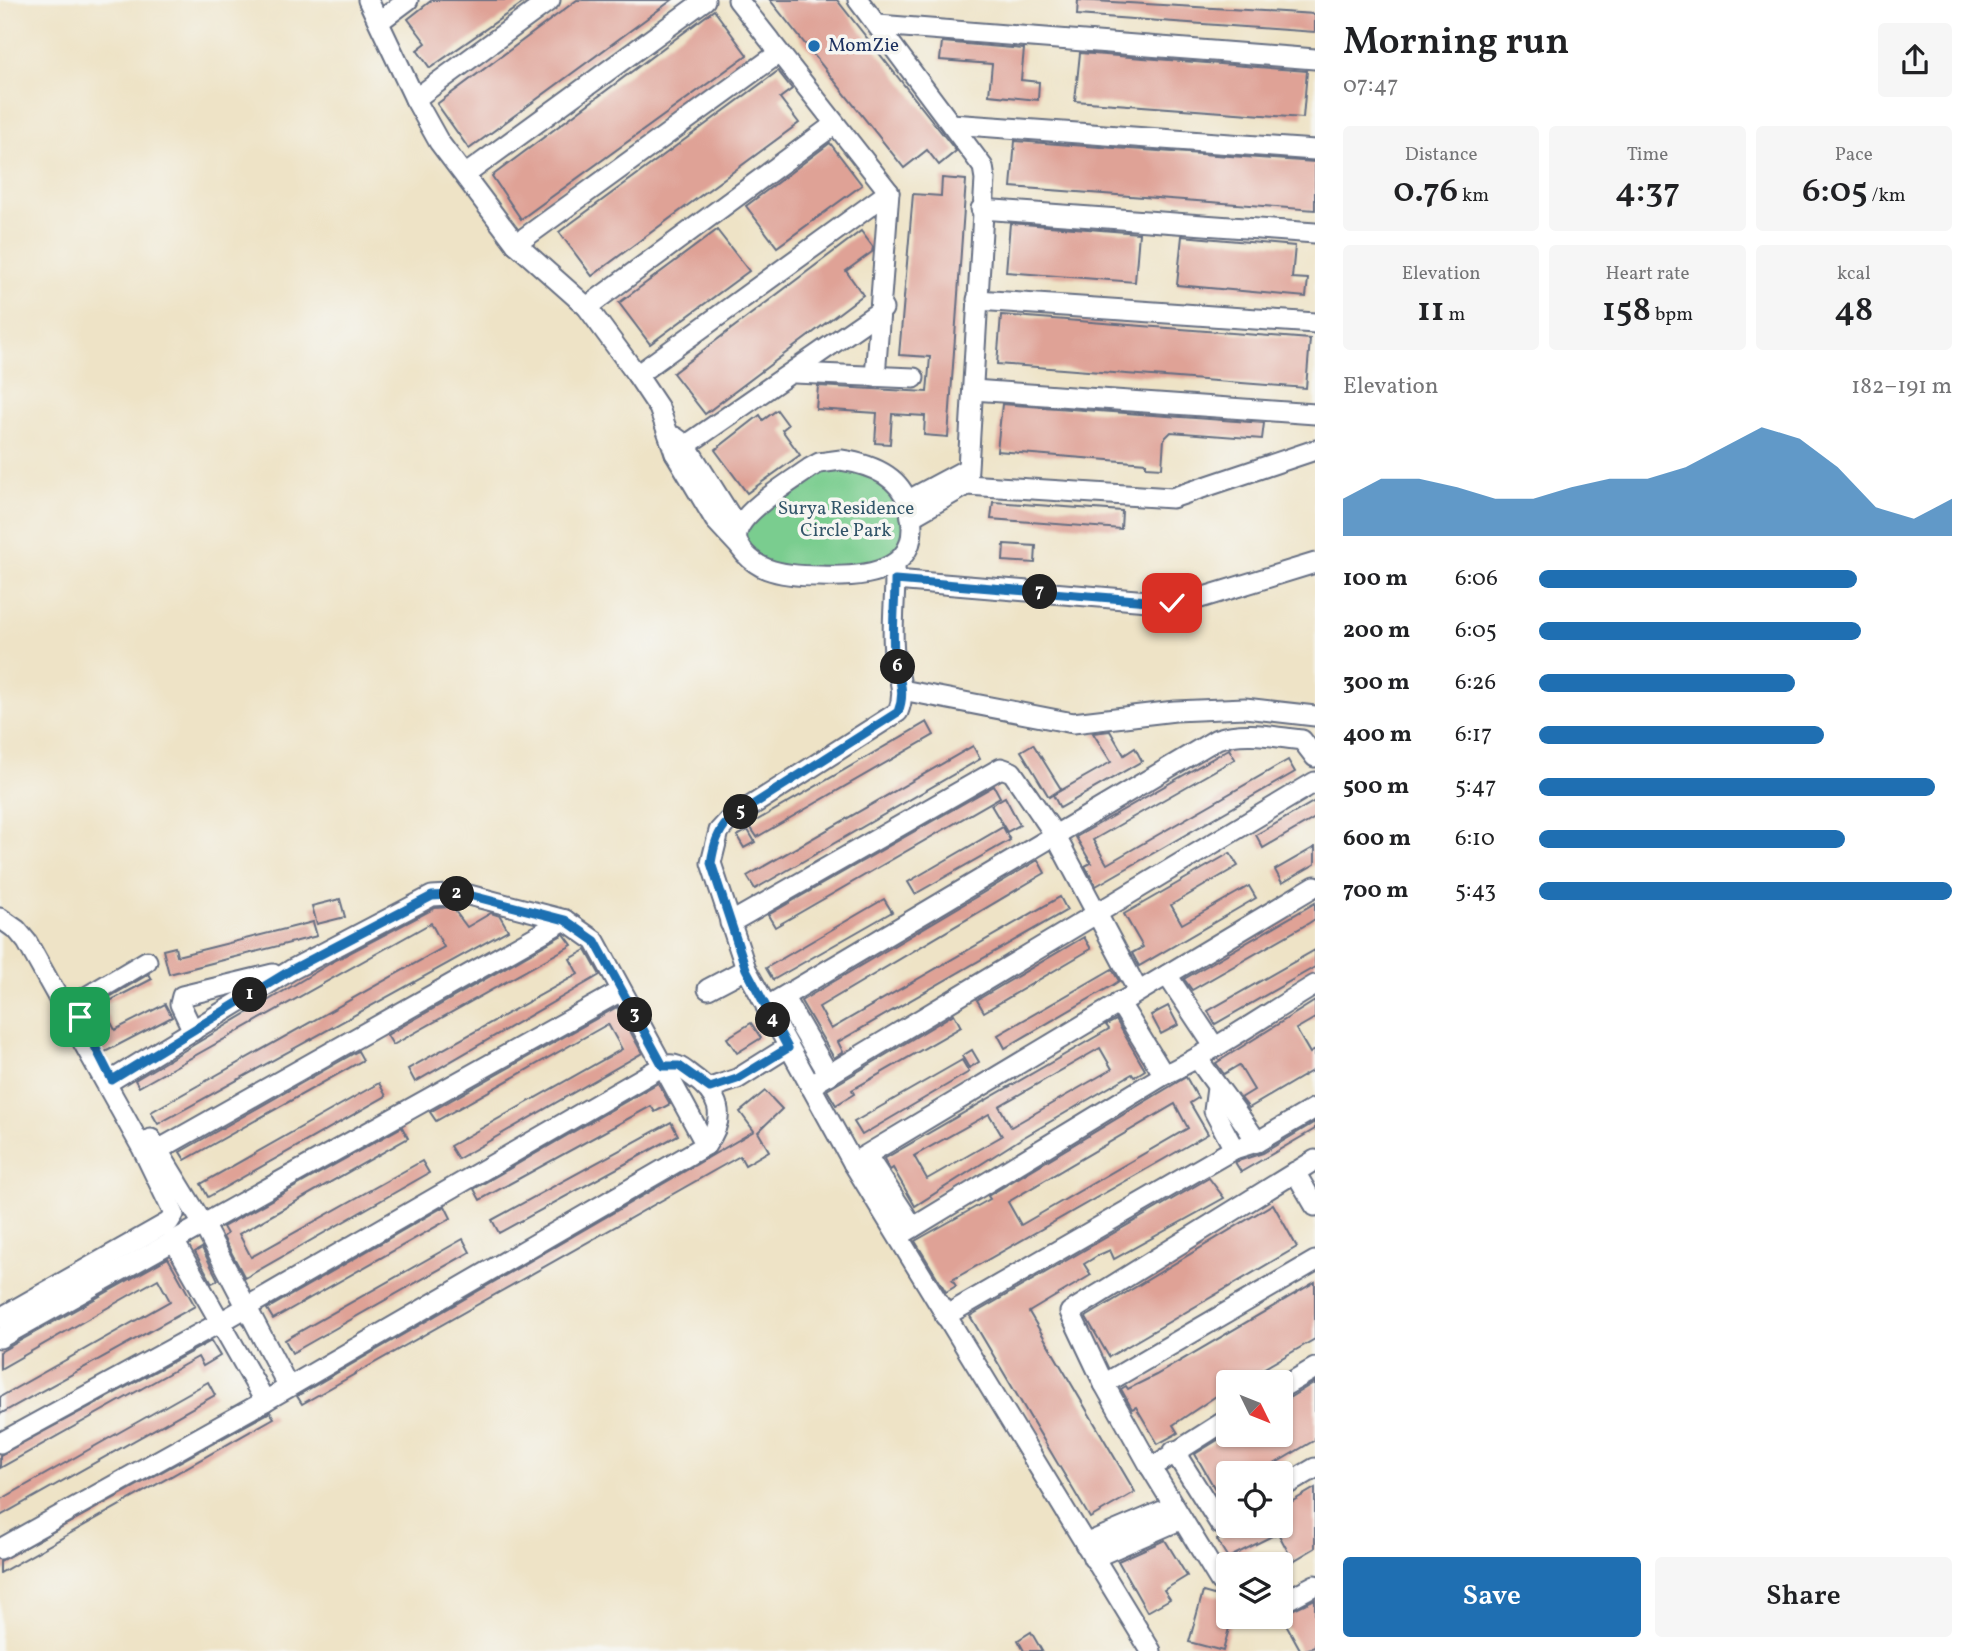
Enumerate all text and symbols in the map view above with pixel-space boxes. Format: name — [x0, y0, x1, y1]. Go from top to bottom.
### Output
text: Morning run — [1343, 17, 1569, 70]
button: share — [1878, 23, 1952, 97]
place label: MomZie — [828, 33, 899, 59]
marker: MomZie — [806, 38, 822, 54]
text: 07:47 — [1343, 70, 1398, 102]
text: Distance — [1405, 142, 1478, 168]
text: Time — [1627, 142, 1668, 168]
text: Pace — [1835, 142, 1873, 168]
text: 0.76 — [1393, 168, 1458, 216]
text: 4:37 — [1615, 168, 1680, 216]
text: 6:05 — [1802, 168, 1868, 216]
text: km — [1458, 183, 1489, 209]
text: /km — [1868, 183, 1906, 209]
text: Elevation — [1402, 261, 1481, 287]
text: Heart rate — [1606, 261, 1689, 287]
text: kcal — [1837, 261, 1871, 287]
text: 11 — [1417, 287, 1445, 335]
text: 158 — [1602, 287, 1651, 335]
text: 48 — [1834, 287, 1873, 335]
text: m — [1445, 302, 1465, 328]
text: bpm — [1651, 302, 1693, 328]
text: Elevation — [1343, 371, 1439, 403]
text: 182–191 m — [1851, 371, 1952, 403]
park label: Surya Residence Circle Park — [778, 496, 914, 544]
text: 100 m — [1343, 563, 1408, 595]
text: 6:06 — [1455, 563, 1498, 595]
pin — [1142, 573, 1202, 633]
pin: 7 — [1023, 574, 1058, 610]
text: 7 — [1035, 578, 1044, 604]
icon: check — [1153, 584, 1191, 622]
text: 200 m — [1343, 615, 1410, 647]
text: 6:05 — [1455, 615, 1497, 647]
pin: 6 — [880, 650, 916, 684]
text: 6 — [892, 653, 903, 679]
text: 300 m — [1343, 667, 1410, 699]
text: 6:26 — [1455, 667, 1496, 699]
text: 400 m — [1343, 719, 1412, 751]
text: 6:17 — [1455, 719, 1492, 751]
text: 500 m — [1343, 771, 1409, 803]
text: 5:47 — [1455, 771, 1496, 803]
pin: 5 — [724, 794, 758, 830]
text: 5 — [736, 798, 745, 824]
text: 600 m — [1343, 823, 1411, 855]
text: 6:10 — [1455, 823, 1495, 855]
text: 700 m — [1343, 875, 1409, 907]
text: 5:43 — [1455, 875, 1496, 907]
pin: 2 — [440, 876, 475, 912]
text: 2 — [452, 880, 461, 906]
pin: 1 — [232, 978, 268, 1012]
text: 1 — [246, 981, 253, 1007]
pin — [50, 987, 110, 1047]
icon: arrive — [61, 998, 99, 1036]
pin: 3 — [618, 998, 652, 1032]
text: 3 — [630, 1001, 639, 1027]
pin: 4 — [756, 1002, 790, 1038]
text: 4 — [767, 1006, 778, 1032]
north arrow — [1216, 1370, 1293, 1447]
map controls — [1216, 1370, 1293, 1629]
button: locate — [1216, 1461, 1293, 1538]
button: layers — [1216, 1552, 1293, 1629]
button: Save — [1343, 1557, 1641, 1637]
button: Share — [1655, 1557, 1952, 1637]

